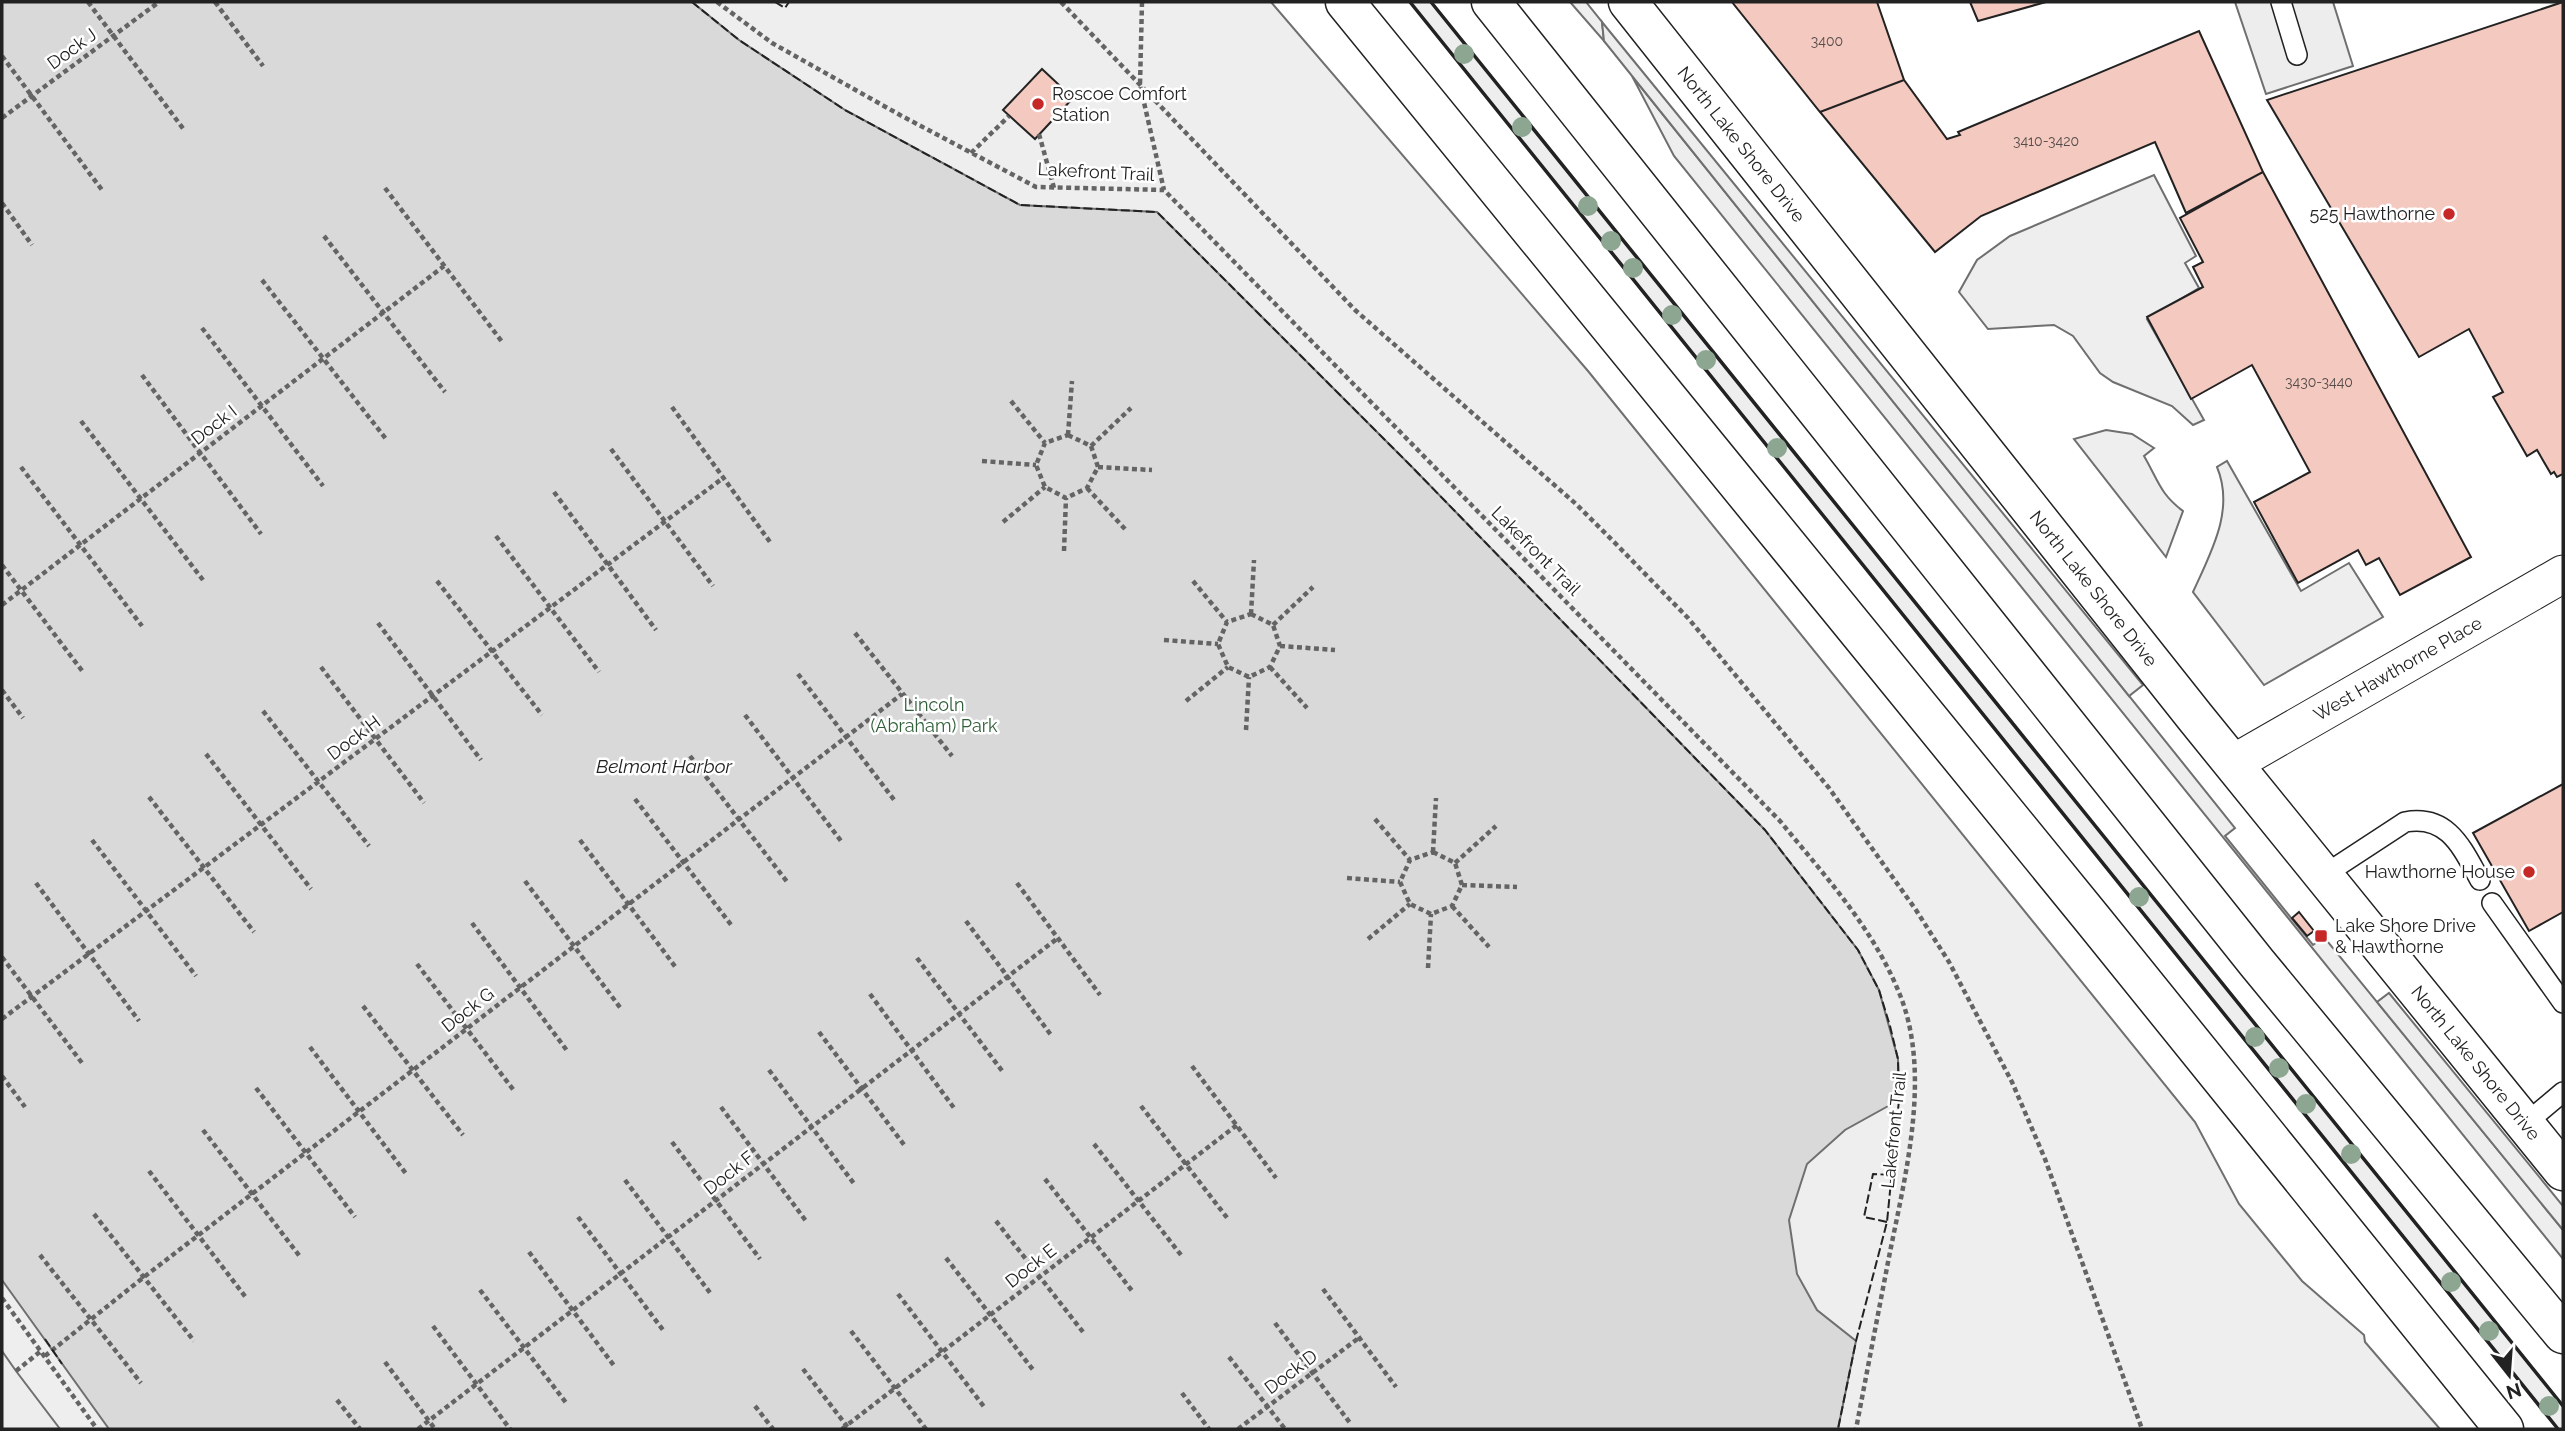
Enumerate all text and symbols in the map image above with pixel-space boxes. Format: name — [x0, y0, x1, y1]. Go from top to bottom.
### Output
street label: Dock J — [43, 24, 100, 73]
house number: 3400 — [1811, 33, 1843, 49]
street label: North Lake Shore Drive — [1673, 62, 1810, 227]
place label: Roscoe Comfort Station — [1052, 83, 1187, 125]
marker: Roscoe Comfort Station — [1030, 96, 1046, 112]
house number: 3410-3420 — [2013, 133, 2079, 149]
street label: Lakefront Trail — [1037, 158, 1155, 185]
place label: 525 Hawthorne — [2309, 203, 2435, 224]
marker: 525 Hawthorne — [2441, 206, 2457, 222]
house number: 3430-3440 — [2285, 374, 2353, 390]
street label: Dock I — [187, 400, 241, 449]
street label: Lakefront Trail — [1487, 502, 1585, 600]
street label: North Lake Shore Drive — [2026, 506, 2162, 671]
street label: West Hawthorne Place — [2310, 612, 2486, 725]
park label: Lincoln (Abraham) Park — [870, 694, 998, 736]
street label: Dock H — [323, 711, 384, 764]
water label: Belmont Harbor — [596, 755, 734, 777]
place label: Hawthorne House — [2365, 861, 2515, 882]
marker: Hawthorne House — [2521, 864, 2537, 880]
place label: Lake Shore Drive & Hawthorne — [2335, 915, 2476, 957]
marker: Lake Shore Drive & Hawthorne — [2313, 928, 2329, 944]
street label: North Lake Shore Drive — [2407, 981, 2545, 1145]
street label: Dock G — [437, 983, 498, 1036]
street label: Lakefront Trail — [1877, 1070, 1910, 1189]
street label: Dock F — [699, 1146, 758, 1199]
street label: Dock E — [1001, 1239, 1060, 1292]
north arrow — [2474, 1340, 2544, 1410]
street label: Dock D — [1260, 1345, 1321, 1398]
text: N — [2504, 1379, 2524, 1404]

